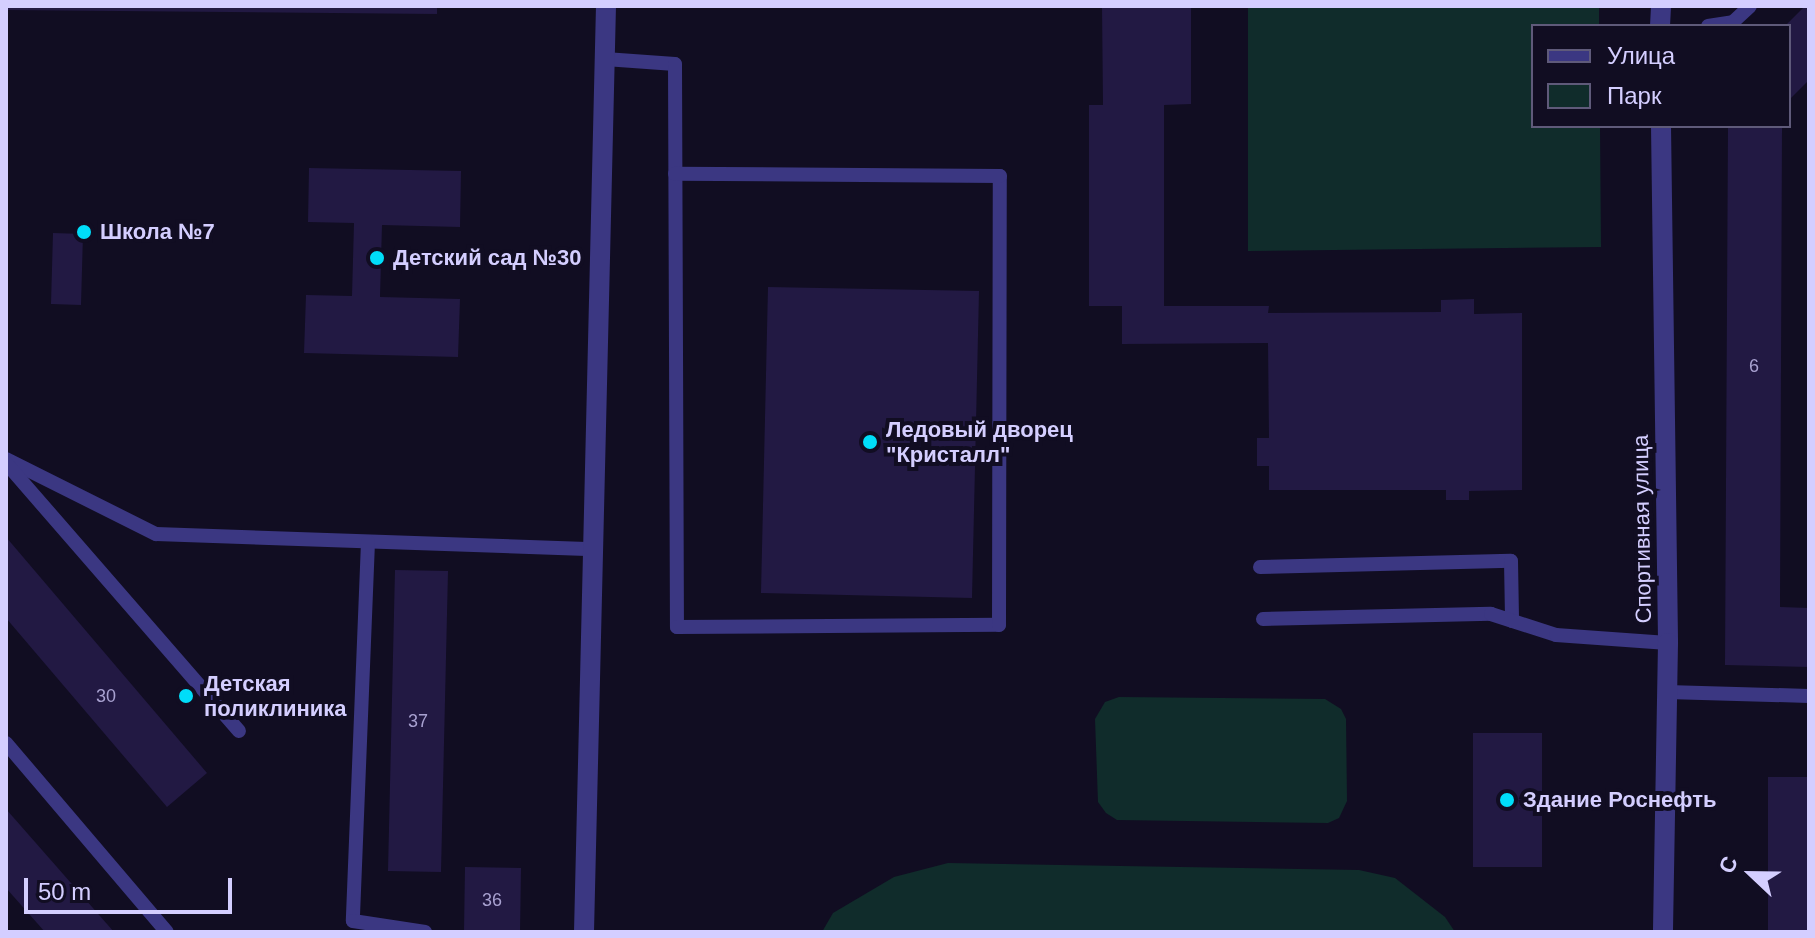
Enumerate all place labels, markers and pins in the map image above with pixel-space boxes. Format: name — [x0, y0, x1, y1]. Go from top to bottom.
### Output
place label: Школа №7 — [100, 219, 215, 245]
marker: Школа №7 — [75, 223, 93, 241]
place label: Детский сад №30 — [393, 245, 582, 271]
marker: Детский сад №30 — [368, 249, 386, 267]
place label: Ледовый дворец "Кристалл" — [886, 416, 1073, 468]
marker: Ледовый дворец "Кристалл" — [861, 433, 879, 451]
place label: Детская поликлиника — [204, 670, 347, 722]
marker: Детская поликлиника — [175, 685, 197, 707]
place label: Здание Роснефть — [1523, 787, 1716, 813]
marker: Здание Роснефть — [1498, 791, 1516, 809]

